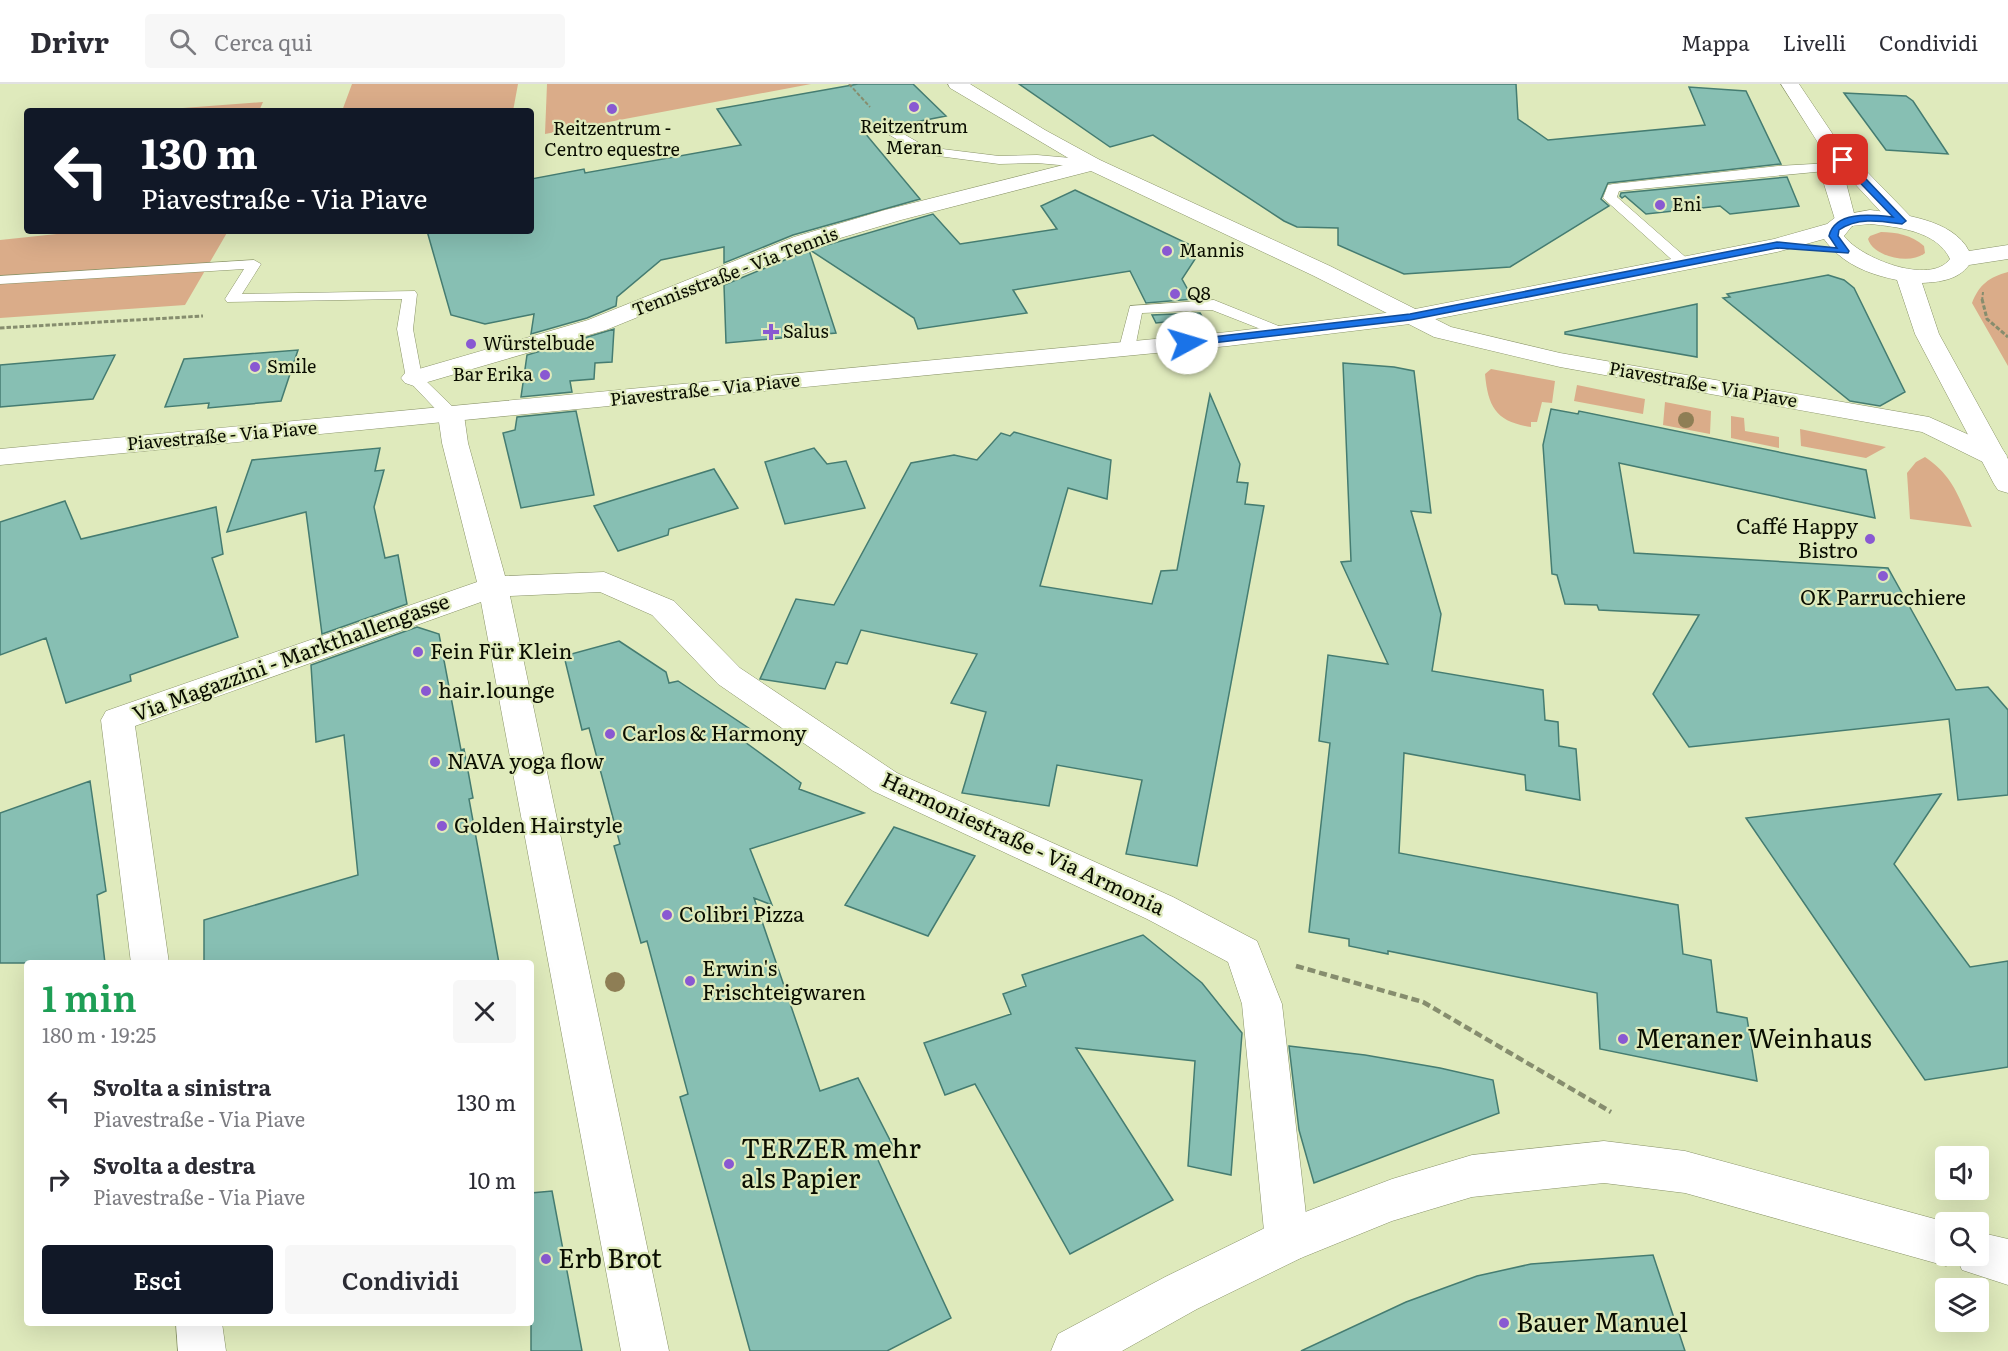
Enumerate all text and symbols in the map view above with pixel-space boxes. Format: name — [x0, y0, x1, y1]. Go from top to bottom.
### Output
search box — [145, 14, 565, 68]
text: Drivr — [30, 20, 109, 62]
icon: search — [166, 25, 199, 58]
text: Cerca qui — [214, 25, 312, 58]
text: Mappa — [1681, 26, 1750, 57]
text: Livelli — [1783, 26, 1846, 57]
text: Condividi — [1879, 26, 1978, 57]
marker: Reitzentrum Meran — [907, 100, 921, 114]
marker: Reitzentrum - Centro equestre — [605, 102, 619, 116]
place label: Reitzentrum Meran — [860, 112, 968, 160]
place label: Reitzentrum - Centro equestre — [544, 114, 680, 162]
text: 130 m — [141, 120, 258, 182]
icon: left — [42, 132, 120, 210]
pin — [1817, 134, 1868, 185]
icon: arrive — [1826, 143, 1859, 176]
text: Piavestraße - Via Piave — [141, 177, 427, 217]
place label: Eni — [1672, 190, 1701, 217]
marker: Eni — [1653, 198, 1667, 212]
street label: Tennisstraße - Via Tennis — [628, 219, 841, 322]
place label: Mannis — [1179, 236, 1244, 263]
marker: Mannis — [1160, 244, 1174, 258]
place label: Q8 — [1187, 279, 1211, 306]
marker: Q8 — [1168, 287, 1182, 301]
position arrow — [1155, 311, 1219, 375]
place label: Salus — [783, 317, 829, 344]
marker: Salus — [764, 325, 778, 339]
place label: Würstelbude — [483, 329, 595, 356]
marker: Würstelbude — [464, 337, 478, 351]
place label: Smile — [267, 352, 316, 379]
street label: Piavestraße - Via Piave — [1607, 354, 1800, 413]
marker: Smile — [248, 360, 262, 374]
place label: Bar Erika — [453, 360, 533, 387]
street label: Piavestraße - Via Piave — [608, 365, 801, 412]
marker: Bar Erika — [538, 368, 552, 382]
street label: Piavestraße - Via Piave — [126, 413, 318, 456]
place label: Caffé Happy Bistro — [1736, 509, 1859, 564]
marker: Caffé Happy Bistro — [1863, 532, 1877, 546]
marker: OK Parrucchiere — [1876, 569, 1890, 583]
place label: OK Parrucchiere — [1800, 580, 1966, 611]
street label: Via Magazzini - Markthallengasse — [127, 584, 453, 728]
place label: Fein Für Klein — [430, 634, 573, 665]
marker: Fein Für Klein — [411, 645, 425, 659]
place label: hair.lounge — [438, 673, 555, 704]
marker: hair.lounge — [419, 684, 433, 698]
place label: Carlos & Harmony — [622, 716, 808, 747]
marker: Carlos & Harmony — [603, 727, 617, 741]
place label: NAVA yoga flow — [447, 744, 604, 775]
marker: NAVA yoga flow — [428, 755, 442, 769]
street label: Harmoniestraße - Via Armonia — [877, 762, 1171, 921]
place label: Golden Hairstyle — [454, 808, 623, 839]
marker: Golden Hairstyle — [435, 819, 449, 833]
place label: Colibri Pizza — [679, 897, 805, 928]
marker: Colibri Pizza — [660, 908, 674, 922]
place label: Erwin's Frischteigwaren — [702, 951, 866, 1006]
text: 1 min — [42, 970, 137, 1023]
marker: Erwin's Frischteigwaren — [683, 974, 697, 988]
button: close — [453, 980, 516, 1043]
place label: Meraner Weinhaus — [1635, 1017, 1872, 1056]
text: 180 m · 19:25 — [42, 1019, 156, 1049]
marker: Meraner Weinhaus — [1616, 1032, 1630, 1046]
text: Svolta a sinistra — [93, 1070, 271, 1103]
icon: left — [42, 1085, 75, 1118]
text: 130 m — [457, 1085, 516, 1118]
text: Piavestraße - Via Piave — [93, 1103, 305, 1133]
place label: TERZER mehr als Papier — [741, 1127, 921, 1196]
map controls — [1935, 1146, 1989, 1332]
button: sound — [1935, 1146, 1989, 1200]
text: Svolta a destra — [93, 1148, 255, 1181]
marker: TERZER mehr als Papier — [722, 1157, 736, 1171]
icon: right — [42, 1163, 75, 1196]
text: 10 m — [469, 1163, 516, 1196]
text: Piavestraße - Via Piave — [93, 1181, 305, 1211]
button: search — [1935, 1212, 1989, 1266]
place label: Erb Brot — [558, 1237, 662, 1276]
button: Esci — [42, 1245, 273, 1314]
button: Condividi — [285, 1245, 516, 1314]
marker: Erb Brot — [539, 1252, 553, 1266]
button: layers — [1935, 1278, 1989, 1332]
place label: Bauer Manuel — [1516, 1301, 1688, 1340]
marker: Bauer Manuel — [1497, 1316, 1511, 1330]

